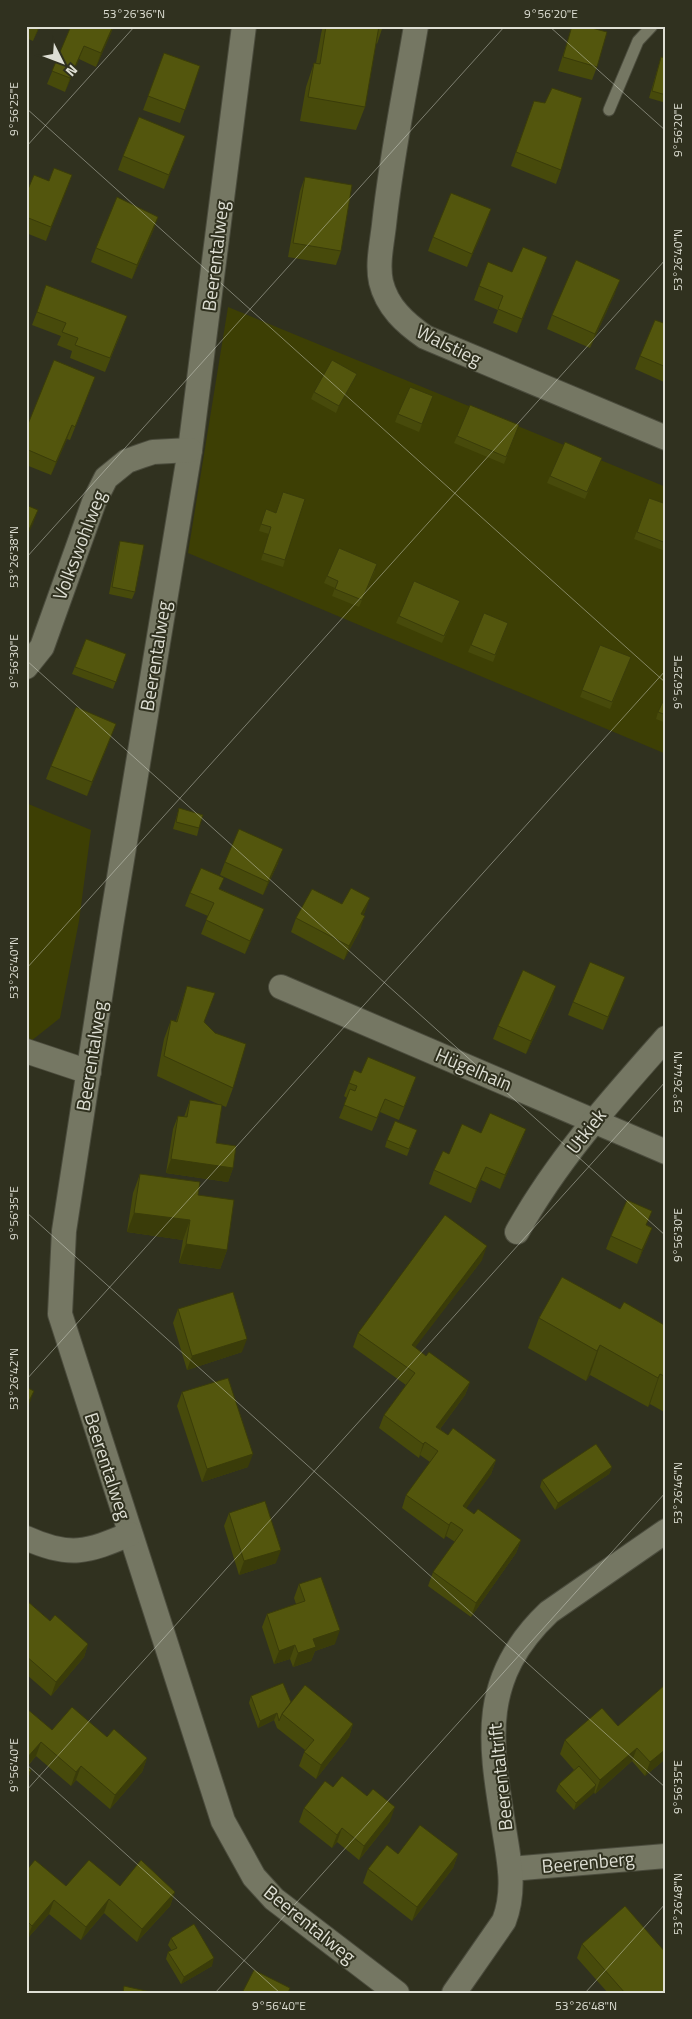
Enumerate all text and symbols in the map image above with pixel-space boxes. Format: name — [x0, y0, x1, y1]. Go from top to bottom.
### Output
text: 53°26'36"N — [103, 4, 165, 23]
text: 9°56'20"E — [524, 4, 578, 23]
north arrow — [38, 38, 88, 88]
text: N — [61, 60, 83, 82]
text: 9°56'25"E — [4, 82, 23, 136]
text: 9°56'20"E — [668, 103, 687, 157]
street label: Beerentalweg — [193, 199, 236, 313]
text: 53°26'40"N — [668, 229, 687, 291]
street label: Walstieg — [412, 316, 487, 373]
street label: Volkswohlweg — [44, 486, 113, 604]
text: 53°26'38"N — [4, 526, 23, 588]
street label: Beerentalweg — [131, 598, 178, 713]
text: 9°56'30"E — [4, 634, 23, 688]
text: 9°56'25"E — [668, 655, 687, 709]
text: 53°26'40"N — [4, 937, 23, 999]
street label: Beerentalweg — [67, 998, 114, 1113]
street label: Hügelhain — [431, 1039, 517, 1098]
text: 53°26'44"N — [668, 1051, 687, 1113]
street label: Utkiek — [559, 1102, 613, 1160]
text: 9°56'35"E — [4, 1186, 23, 1240]
text: 9°56'30"E — [668, 1208, 687, 1262]
text: 53°26'42"N — [4, 1348, 23, 1410]
street label: Beerentalweg — [77, 1408, 140, 1523]
text: 53°26'46"N — [668, 1462, 687, 1524]
street label: Beerentaltrift — [479, 1722, 520, 1832]
text: 9°56'40"E — [4, 1738, 23, 1792]
text: 9°56'35"E — [668, 1760, 687, 1814]
street label: Beerenberg — [540, 1843, 636, 1880]
text: 53°26'48"N — [668, 1873, 687, 1935]
street label: Beerentalweg — [258, 1877, 363, 1970]
text: 9°56'40"E — [252, 1996, 306, 2015]
text: 53°26'48"N — [555, 1996, 617, 2015]

